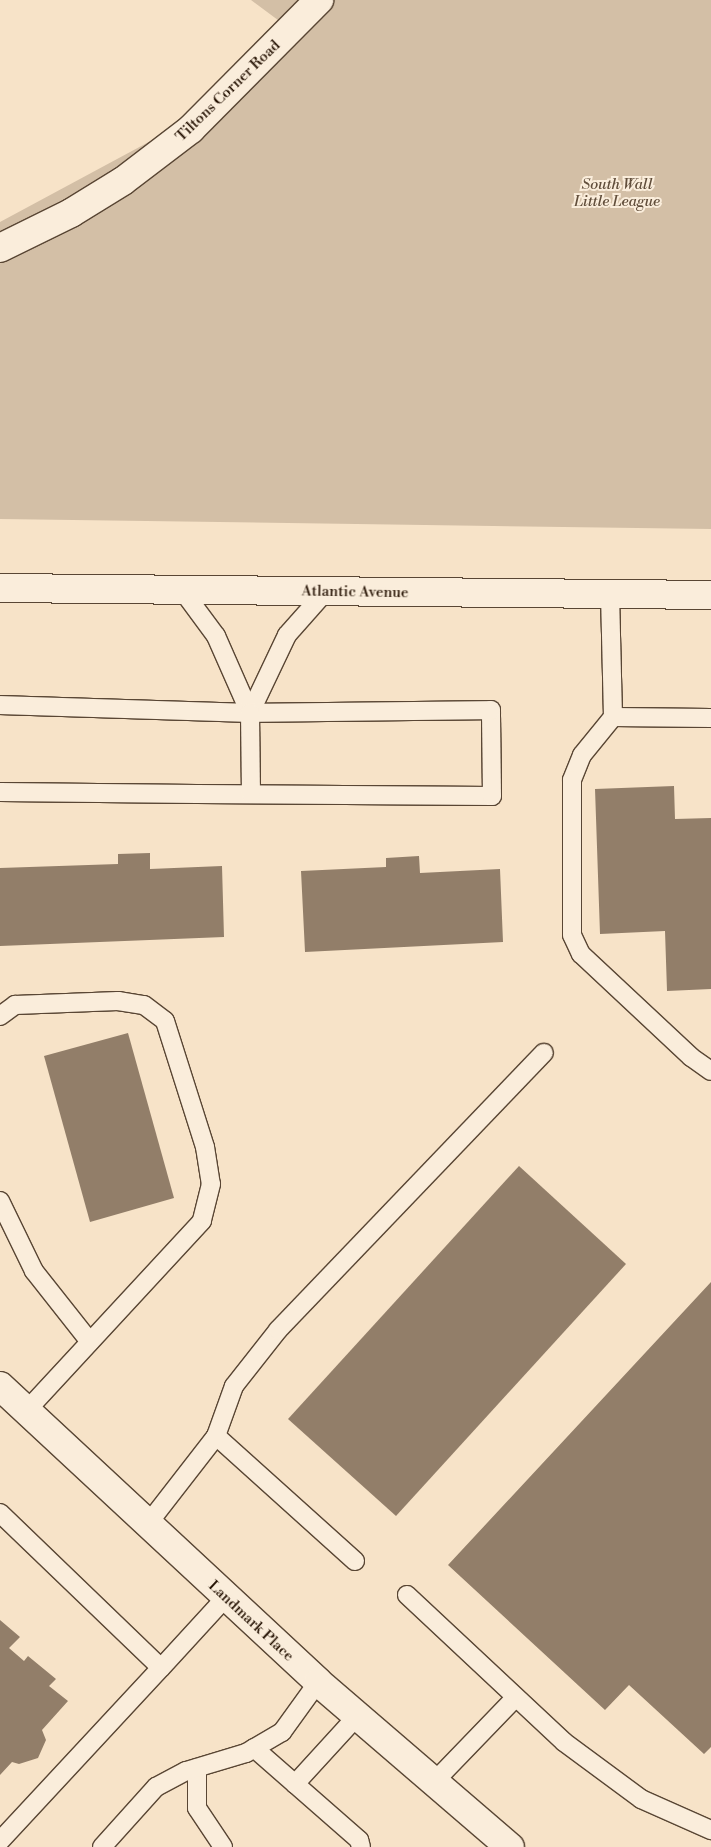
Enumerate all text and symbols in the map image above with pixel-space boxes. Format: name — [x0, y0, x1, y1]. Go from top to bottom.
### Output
street label: Tiltons Corner Road — [172, 36, 284, 146]
park label: South Wall Little League — [574, 175, 660, 210]
street label: Atlantic Avenue — [301, 582, 409, 602]
street label: Landmark Place — [205, 1577, 297, 1665]

